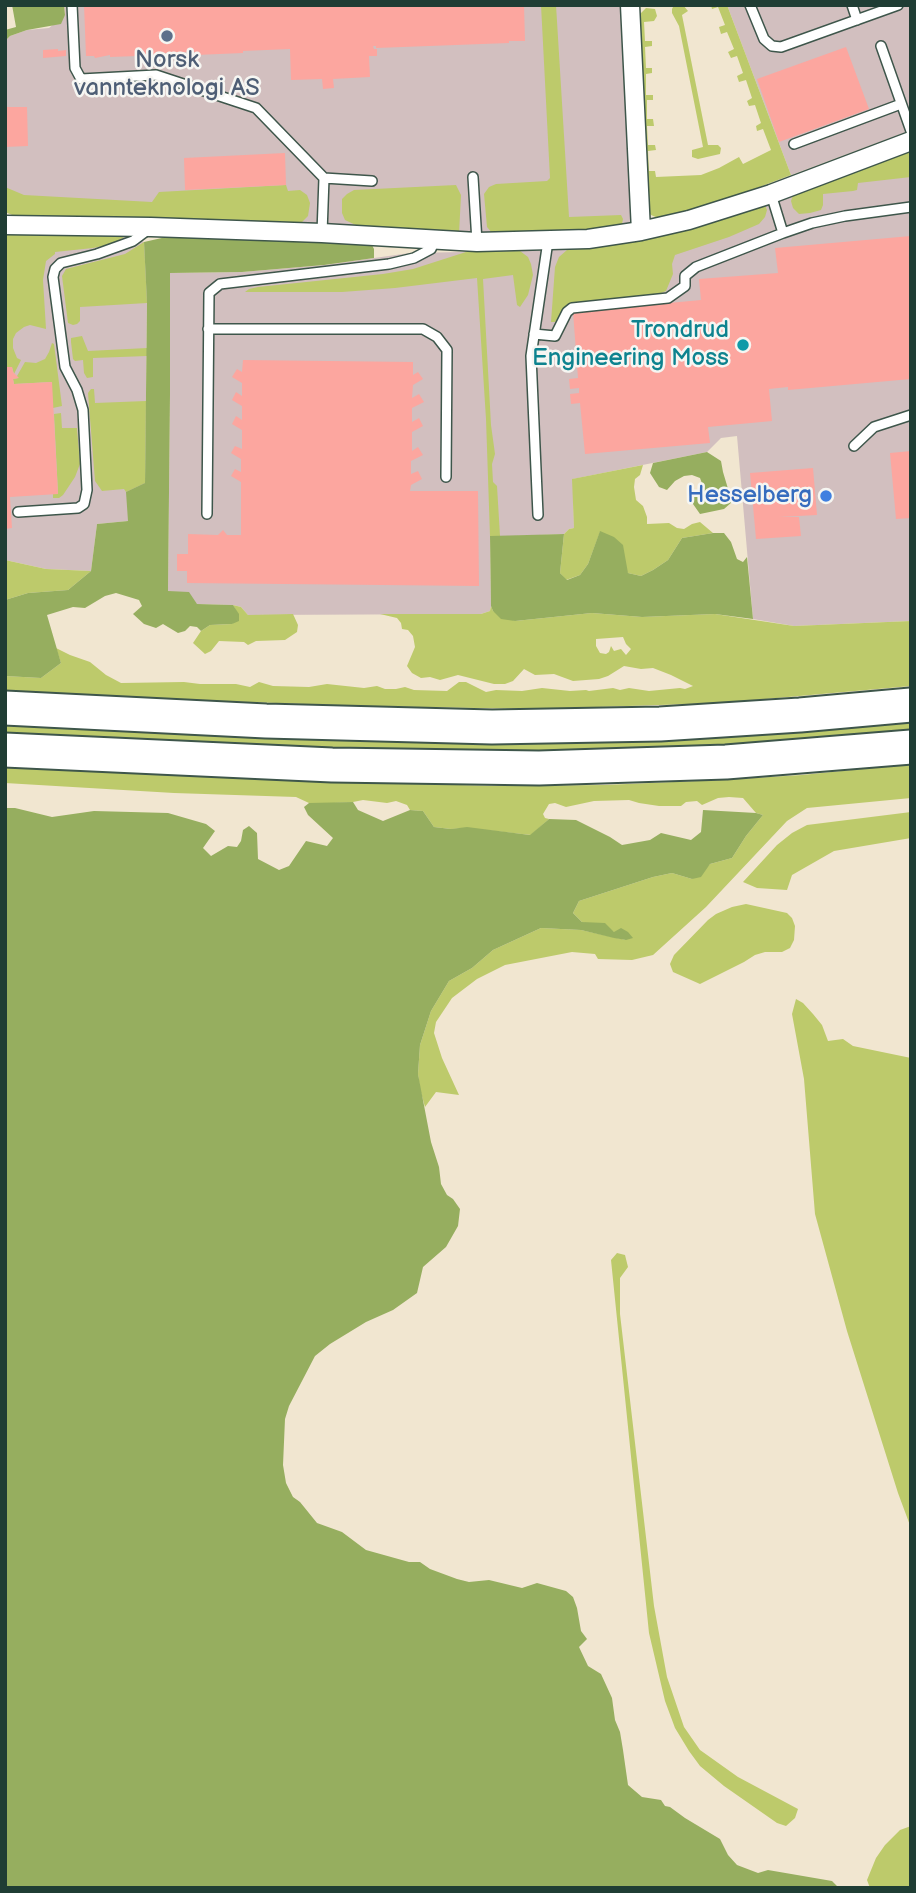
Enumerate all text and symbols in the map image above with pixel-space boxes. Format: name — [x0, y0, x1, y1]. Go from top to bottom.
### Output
marker: Norsk vannteknologi AS — [159, 28, 175, 44]
place label: Norsk vannteknologi AS — [74, 47, 260, 103]
place label: Trondrud Engineering Moss — [532, 317, 729, 373]
marker: Trondrud Engineering Moss — [735, 337, 751, 353]
place label: Hesselberg — [687, 482, 812, 510]
marker: Hesselberg — [818, 488, 834, 504]

